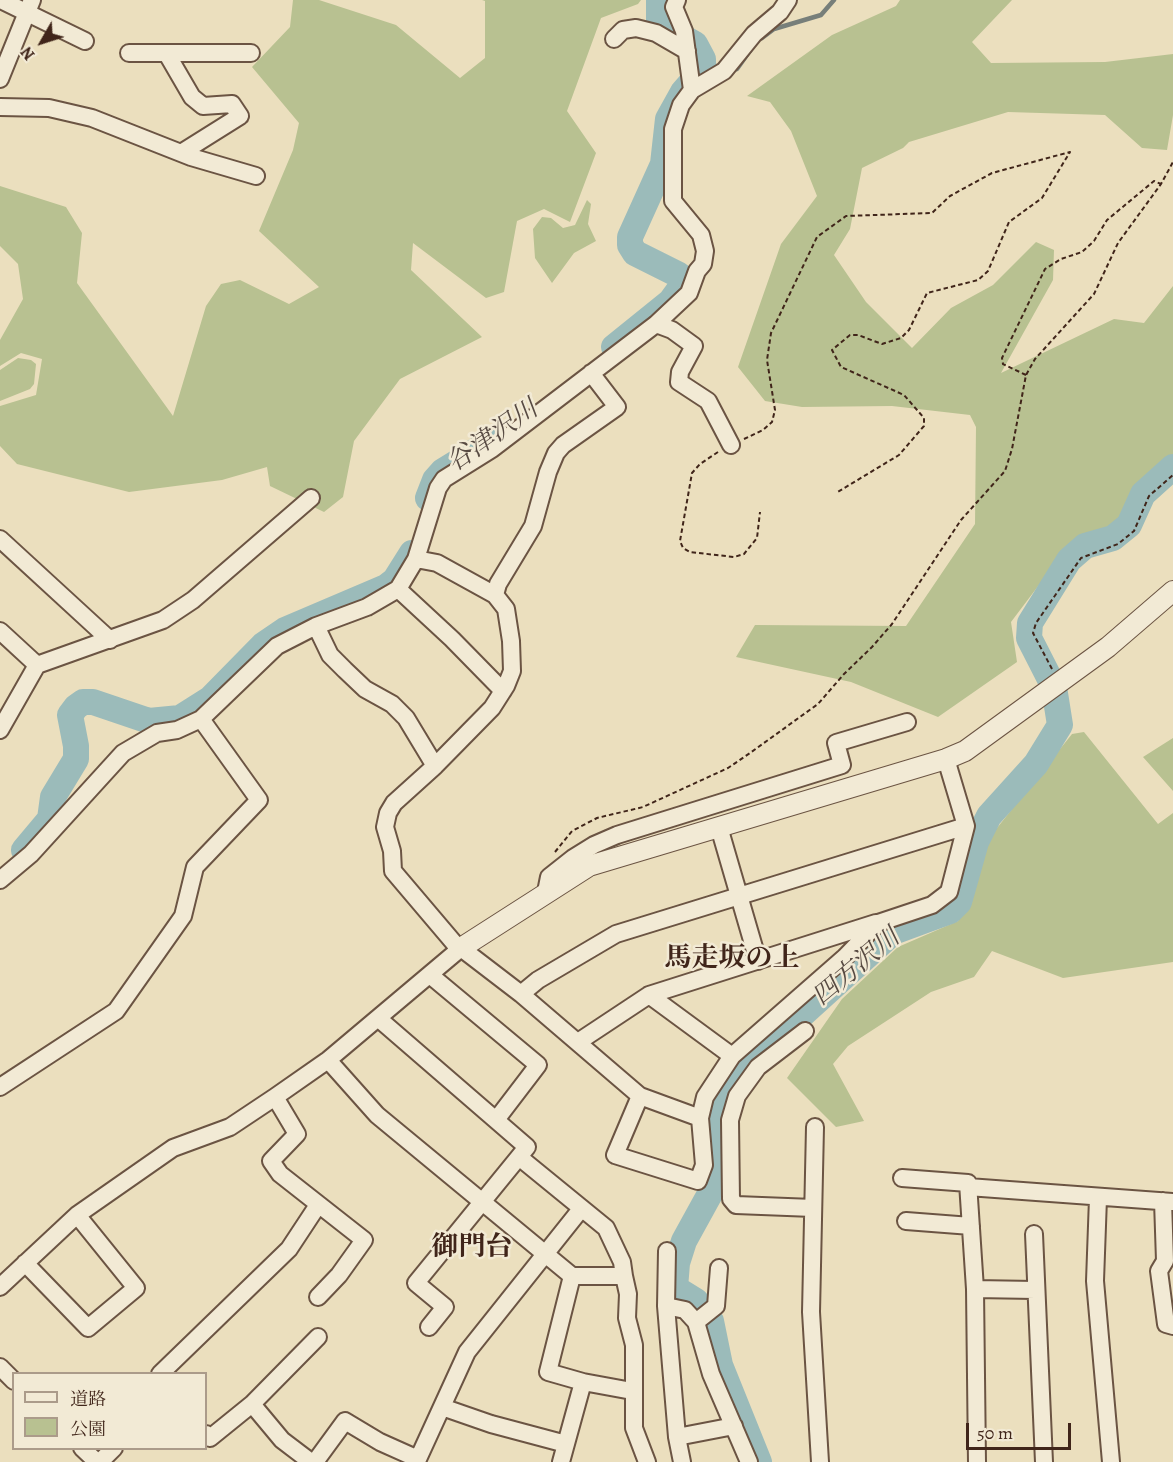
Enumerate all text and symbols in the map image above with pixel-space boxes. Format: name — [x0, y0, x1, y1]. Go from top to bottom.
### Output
north arrow — [12, 12, 72, 72]
text: N — [16, 42, 40, 65]
water label: 谷津沢川 — [441, 394, 545, 480]
water label: 四方沢川 — [807, 923, 907, 1013]
district label: 馬走坂の上 — [665, 943, 799, 975]
district label: 御門台 — [432, 1232, 512, 1264]
legend — [12, 1372, 207, 1450]
text: 道路 — [70, 1387, 106, 1411]
scale bar — [969, 1411, 1074, 1449]
text: 公園 — [70, 1417, 106, 1441]
text: 50 m — [977, 1421, 1013, 1445]

